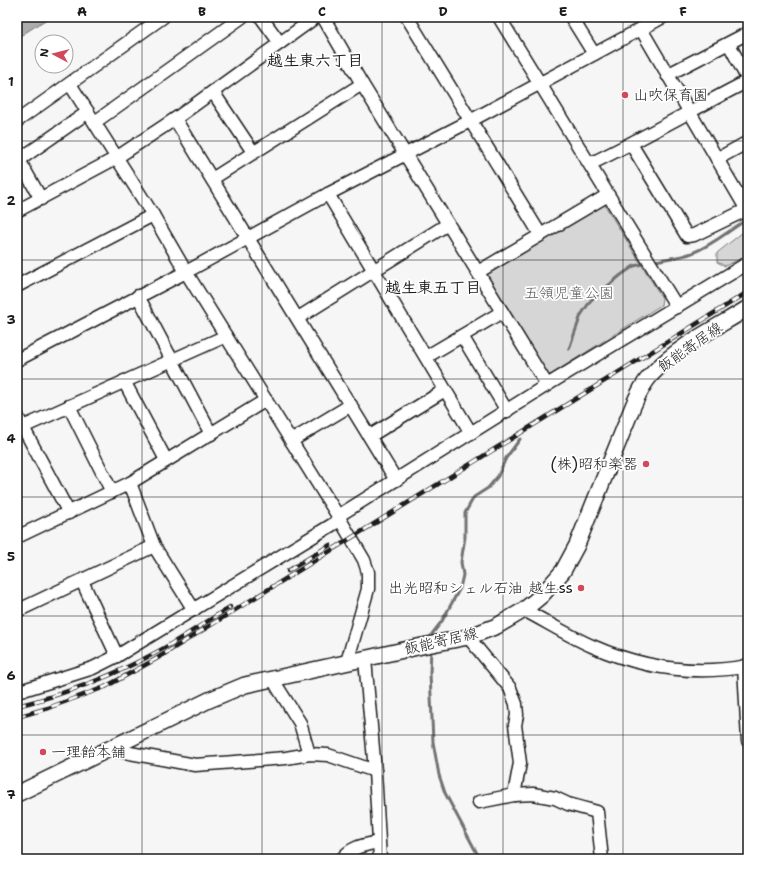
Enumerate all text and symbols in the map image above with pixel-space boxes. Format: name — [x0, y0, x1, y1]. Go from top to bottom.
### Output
text: A — [77, 3, 87, 20]
text: B — [198, 3, 206, 20]
text: C — [318, 3, 326, 20]
text: D — [438, 3, 448, 20]
text: E — [559, 3, 568, 20]
text: F — [679, 3, 687, 20]
north arrow — [34, 34, 74, 74]
text: N — [37, 47, 53, 58]
district label: 越生東六丁目 — [267, 50, 363, 71]
text: 1 — [8, 73, 14, 90]
place label: 山吹保育園 — [633, 85, 708, 105]
marker: 山吹保育園 — [620, 90, 630, 100]
text: 2 — [6, 192, 16, 209]
district label: 越生東五丁目 — [385, 277, 481, 298]
park label: 五領児童公園 — [524, 283, 614, 303]
text: 3 — [6, 311, 16, 328]
street label: 飯能寄居線 — [654, 317, 726, 377]
text: 4 — [6, 430, 16, 447]
place label: (株)昭和楽器 — [550, 454, 638, 474]
marker: (株)昭和楽器 — [641, 459, 651, 469]
text: 5 — [7, 548, 15, 565]
place label: 出光昭和シェル石油 越生ss — [388, 578, 573, 598]
marker: 出光昭和シェル石油 越生ss — [576, 583, 586, 593]
street label: 飯能寄居線 — [402, 623, 480, 659]
text: 6 — [6, 667, 16, 684]
place label: 一理飴本舗 — [51, 742, 126, 762]
marker: 一理飴本舗 — [38, 747, 48, 757]
text: 7 — [6, 786, 16, 803]

